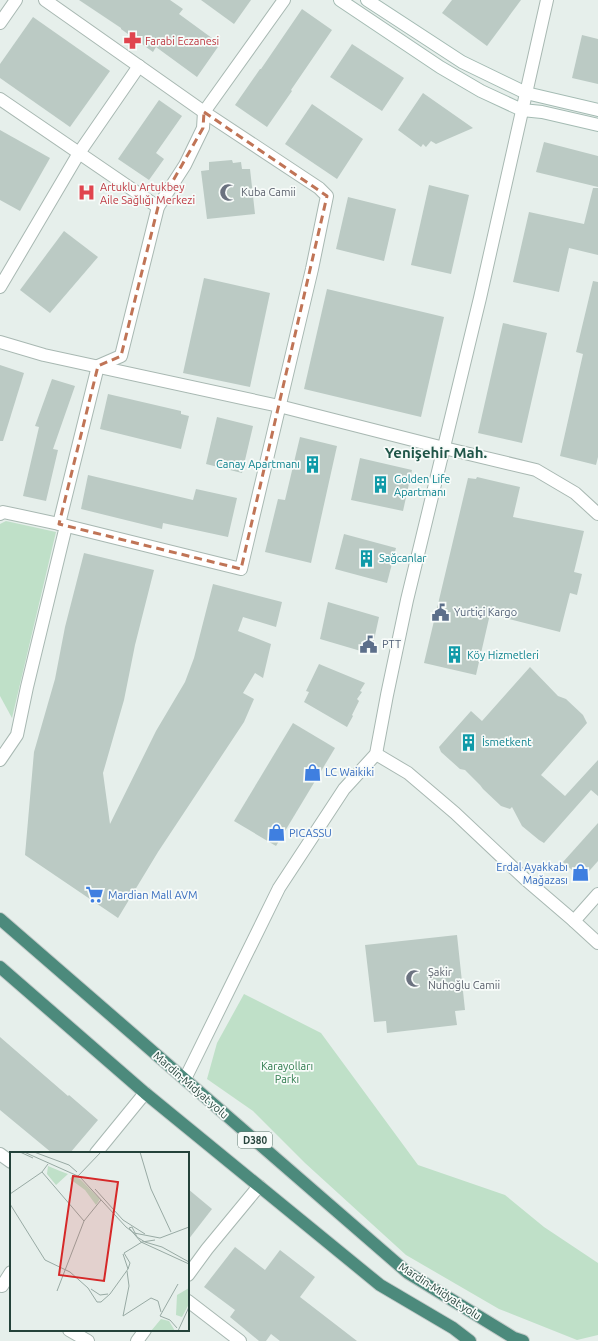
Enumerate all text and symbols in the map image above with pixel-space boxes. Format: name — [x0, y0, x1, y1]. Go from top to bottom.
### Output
pharmacy icon: Farabi Eczanesi — [122, 31, 142, 51]
place label: Farabi Eczanesi — [145, 35, 219, 47]
place label: Artuklu Artukbey Aile Sağlığı Merkezi — [100, 181, 195, 206]
mosque icon: Kuba Camii — [218, 182, 238, 202]
hospital icon: Artuklu Artukbey Aile Sağlığı Merkezi — [77, 183, 97, 203]
place label: Kuba Camii — [241, 186, 296, 198]
district label: Yenişehir Mah. — [385, 444, 487, 462]
building icon: Canay Apartmanı — [303, 454, 323, 474]
place label: Canay Apartmanı — [216, 458, 300, 470]
place label: Golden Life Apartmanı — [394, 473, 450, 498]
building icon: Golden Life Apartmanı — [371, 475, 391, 495]
building icon: Sağcanlar — [356, 548, 376, 568]
place label: Sağcanlar — [379, 552, 427, 564]
public building icon: Yurtiçi Kargo — [431, 602, 451, 622]
place label: Yurtiçi Kargo — [454, 606, 517, 618]
public building icon: PTT — [359, 634, 379, 654]
place label: PTT — [382, 638, 401, 650]
building icon: Köy Hizmetleri — [444, 645, 464, 665]
place label: Köy Hizmetleri — [467, 649, 539, 661]
building icon: İsmetkent — [459, 732, 479, 752]
place label: İsmetkent — [482, 736, 532, 748]
shop icon: LC Waikiki — [302, 762, 322, 782]
place label: LC Waikiki — [325, 766, 374, 778]
shop icon: PICASSU — [266, 823, 286, 843]
place label: PICASSU — [289, 827, 332, 839]
place label: Erdal Ayakkabı Mağazası — [496, 861, 568, 886]
shop icon: Erdal Ayakkabı Mağazası — [571, 863, 591, 883]
supermarket icon: Mardian Mall AVM — [85, 885, 105, 905]
place label: Mardian Mall AVM — [108, 889, 198, 901]
place label: Şakir Nuhoğlu Camii — [428, 966, 500, 991]
mosque icon: Şakir Nuhoğlu Camii — [405, 968, 425, 988]
street label: Mardin-Midyat yolu — [151, 1049, 231, 1121]
park label: Karayolları Parkı — [261, 1060, 313, 1085]
road number: D380 — [238, 1132, 272, 1148]
inset map — [10, 1152, 189, 1331]
street label: Mardin-Midyat yolu — [397, 1260, 483, 1322]

